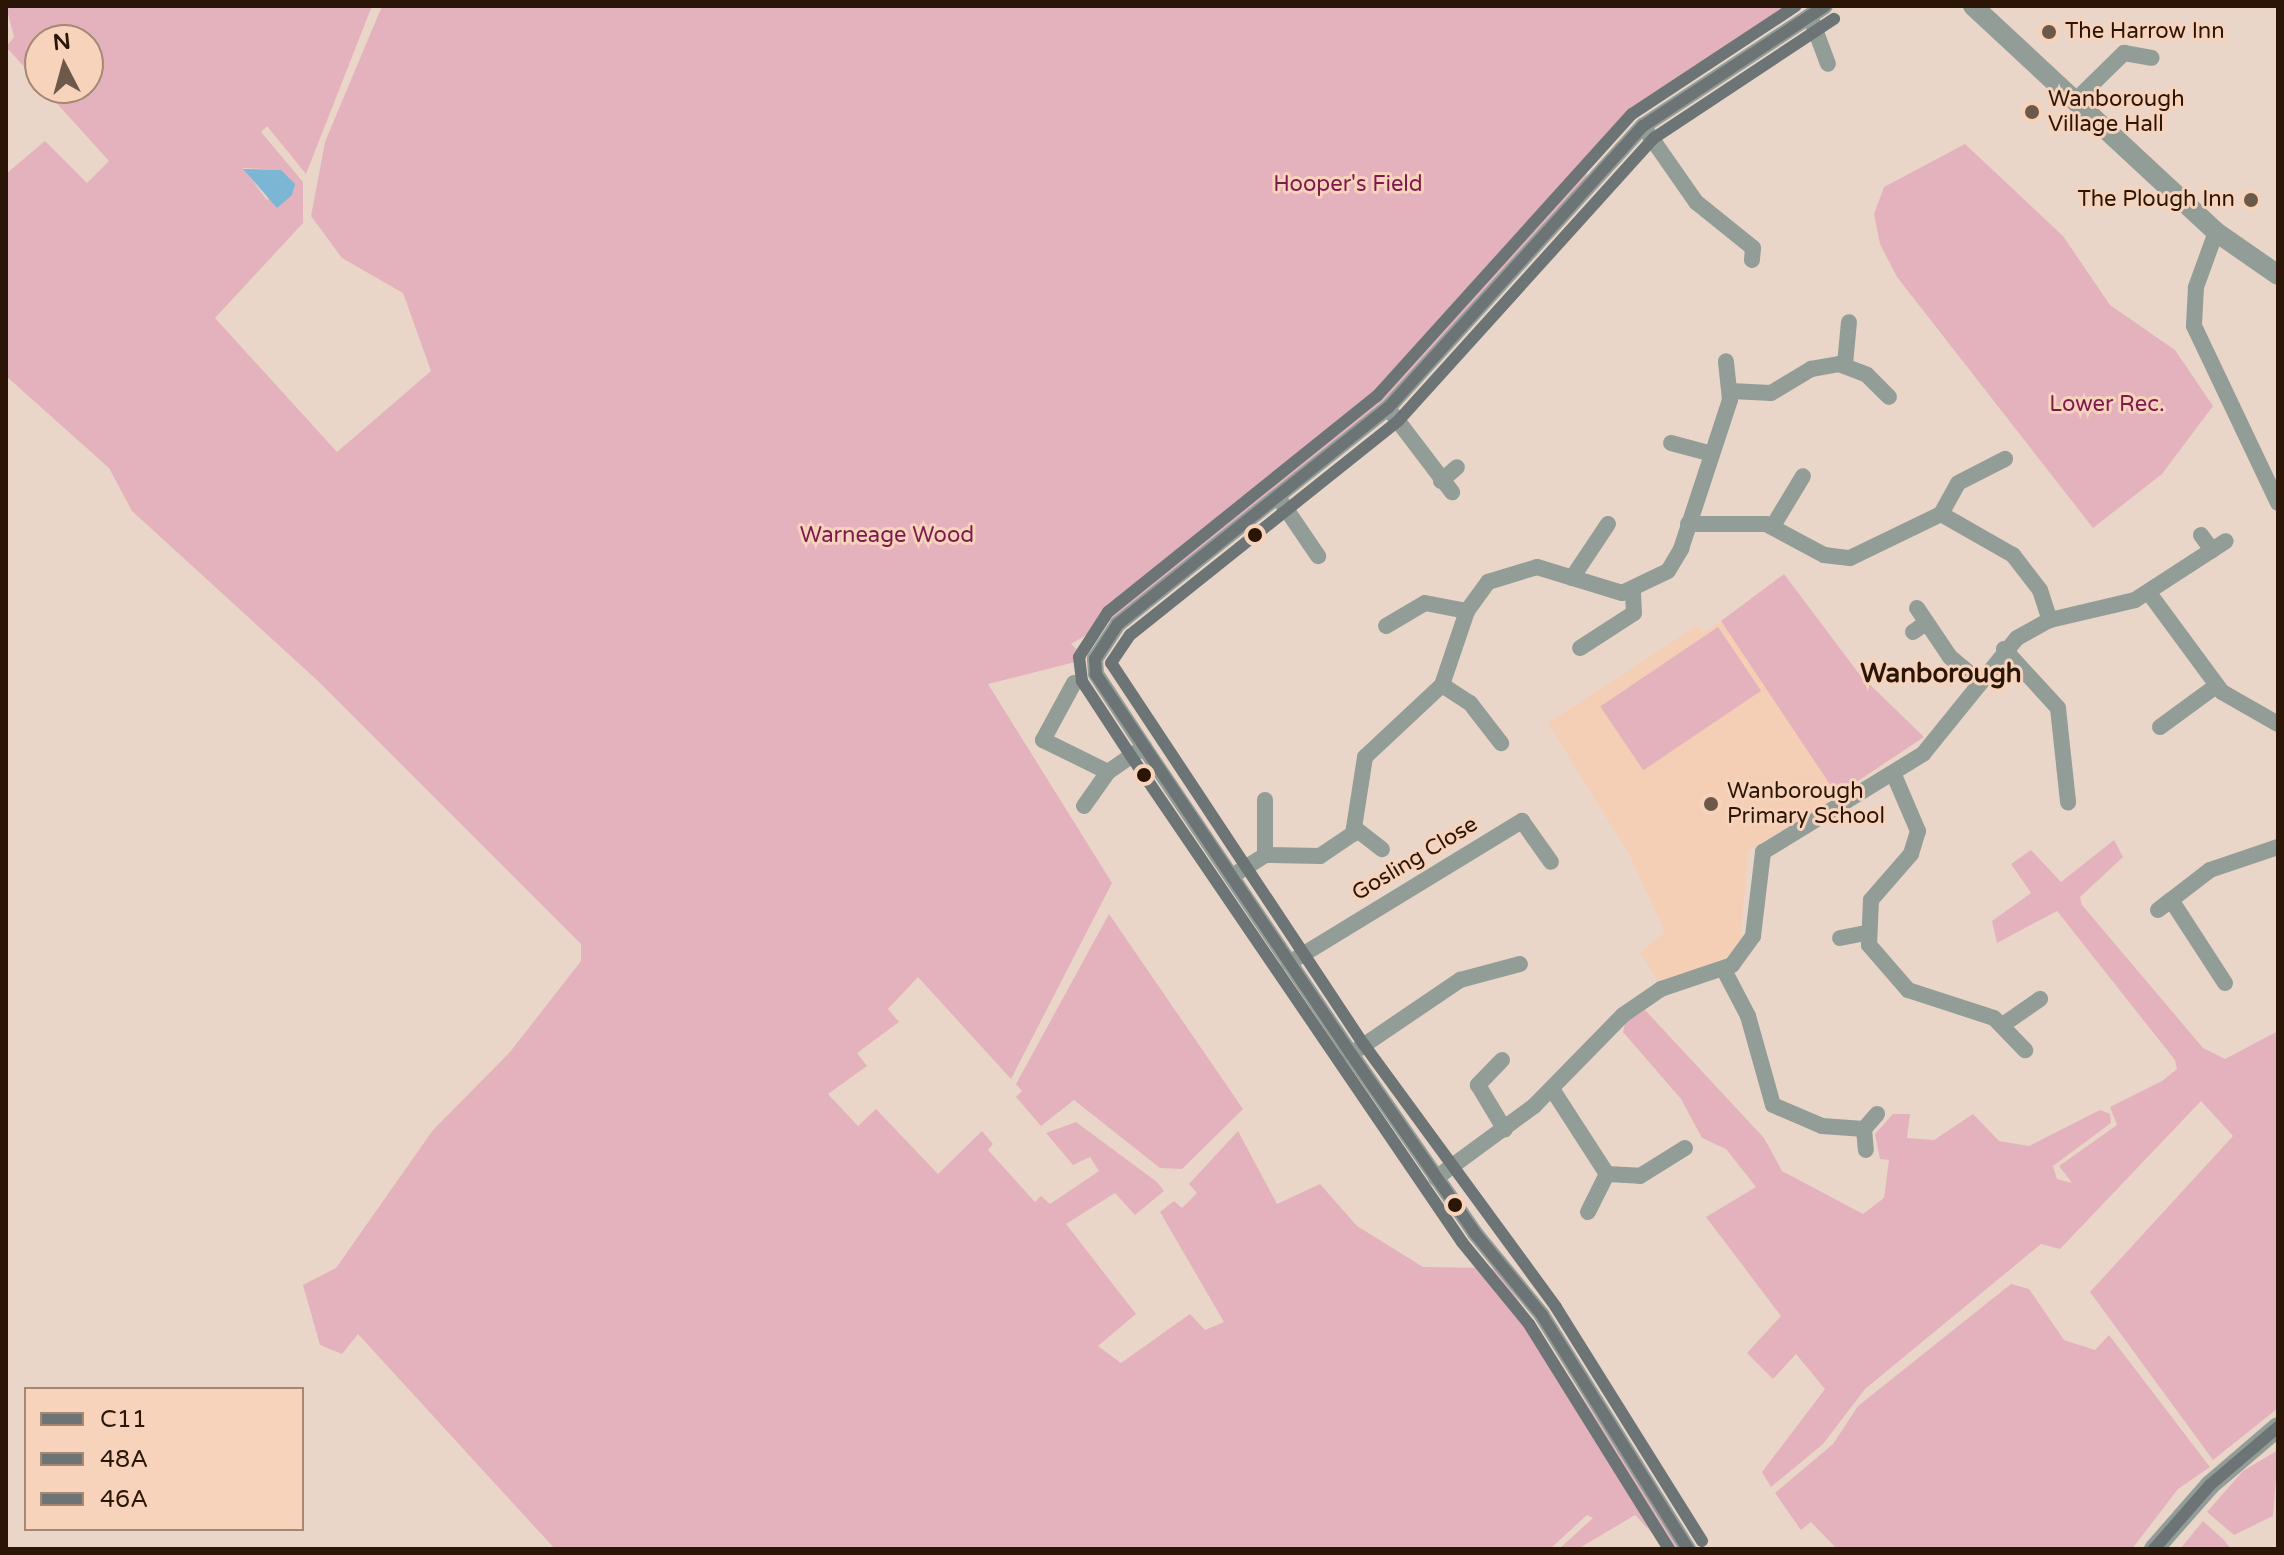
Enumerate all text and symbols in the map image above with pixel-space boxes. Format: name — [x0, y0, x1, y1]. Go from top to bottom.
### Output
place label: The Harrow Inn — [2065, 19, 2225, 45]
marker: The Harrow Inn — [2040, 23, 2058, 41]
north arrow — [24, 24, 104, 104]
text: N — [52, 28, 72, 56]
place label: Wanborough Village Hall — [2048, 86, 2185, 138]
marker: Wanborough Village Hall — [2023, 103, 2041, 121]
park label: Hooper's Field — [1273, 172, 1423, 198]
place label: The Plough Inn — [2077, 187, 2235, 213]
marker: The Plough Inn — [2242, 191, 2260, 209]
park label: Lower Rec. — [2049, 392, 2165, 418]
park label: Warneage Wood — [800, 523, 974, 549]
unlabelled marker — [1247, 527, 1263, 543]
district label: Wanborough — [1860, 658, 2022, 690]
unlabelled marker — [1136, 767, 1152, 783]
place label: Wanborough Primary School — [1727, 778, 1885, 830]
marker: Wanborough Primary School — [1702, 795, 1720, 813]
street label: Gosling Close — [1347, 811, 1483, 907]
unlabelled marker — [1447, 1197, 1463, 1213]
legend — [24, 1387, 304, 1531]
text: C11 — [100, 1405, 147, 1434]
text: 48A — [100, 1445, 148, 1474]
text: 46A — [100, 1485, 148, 1514]

